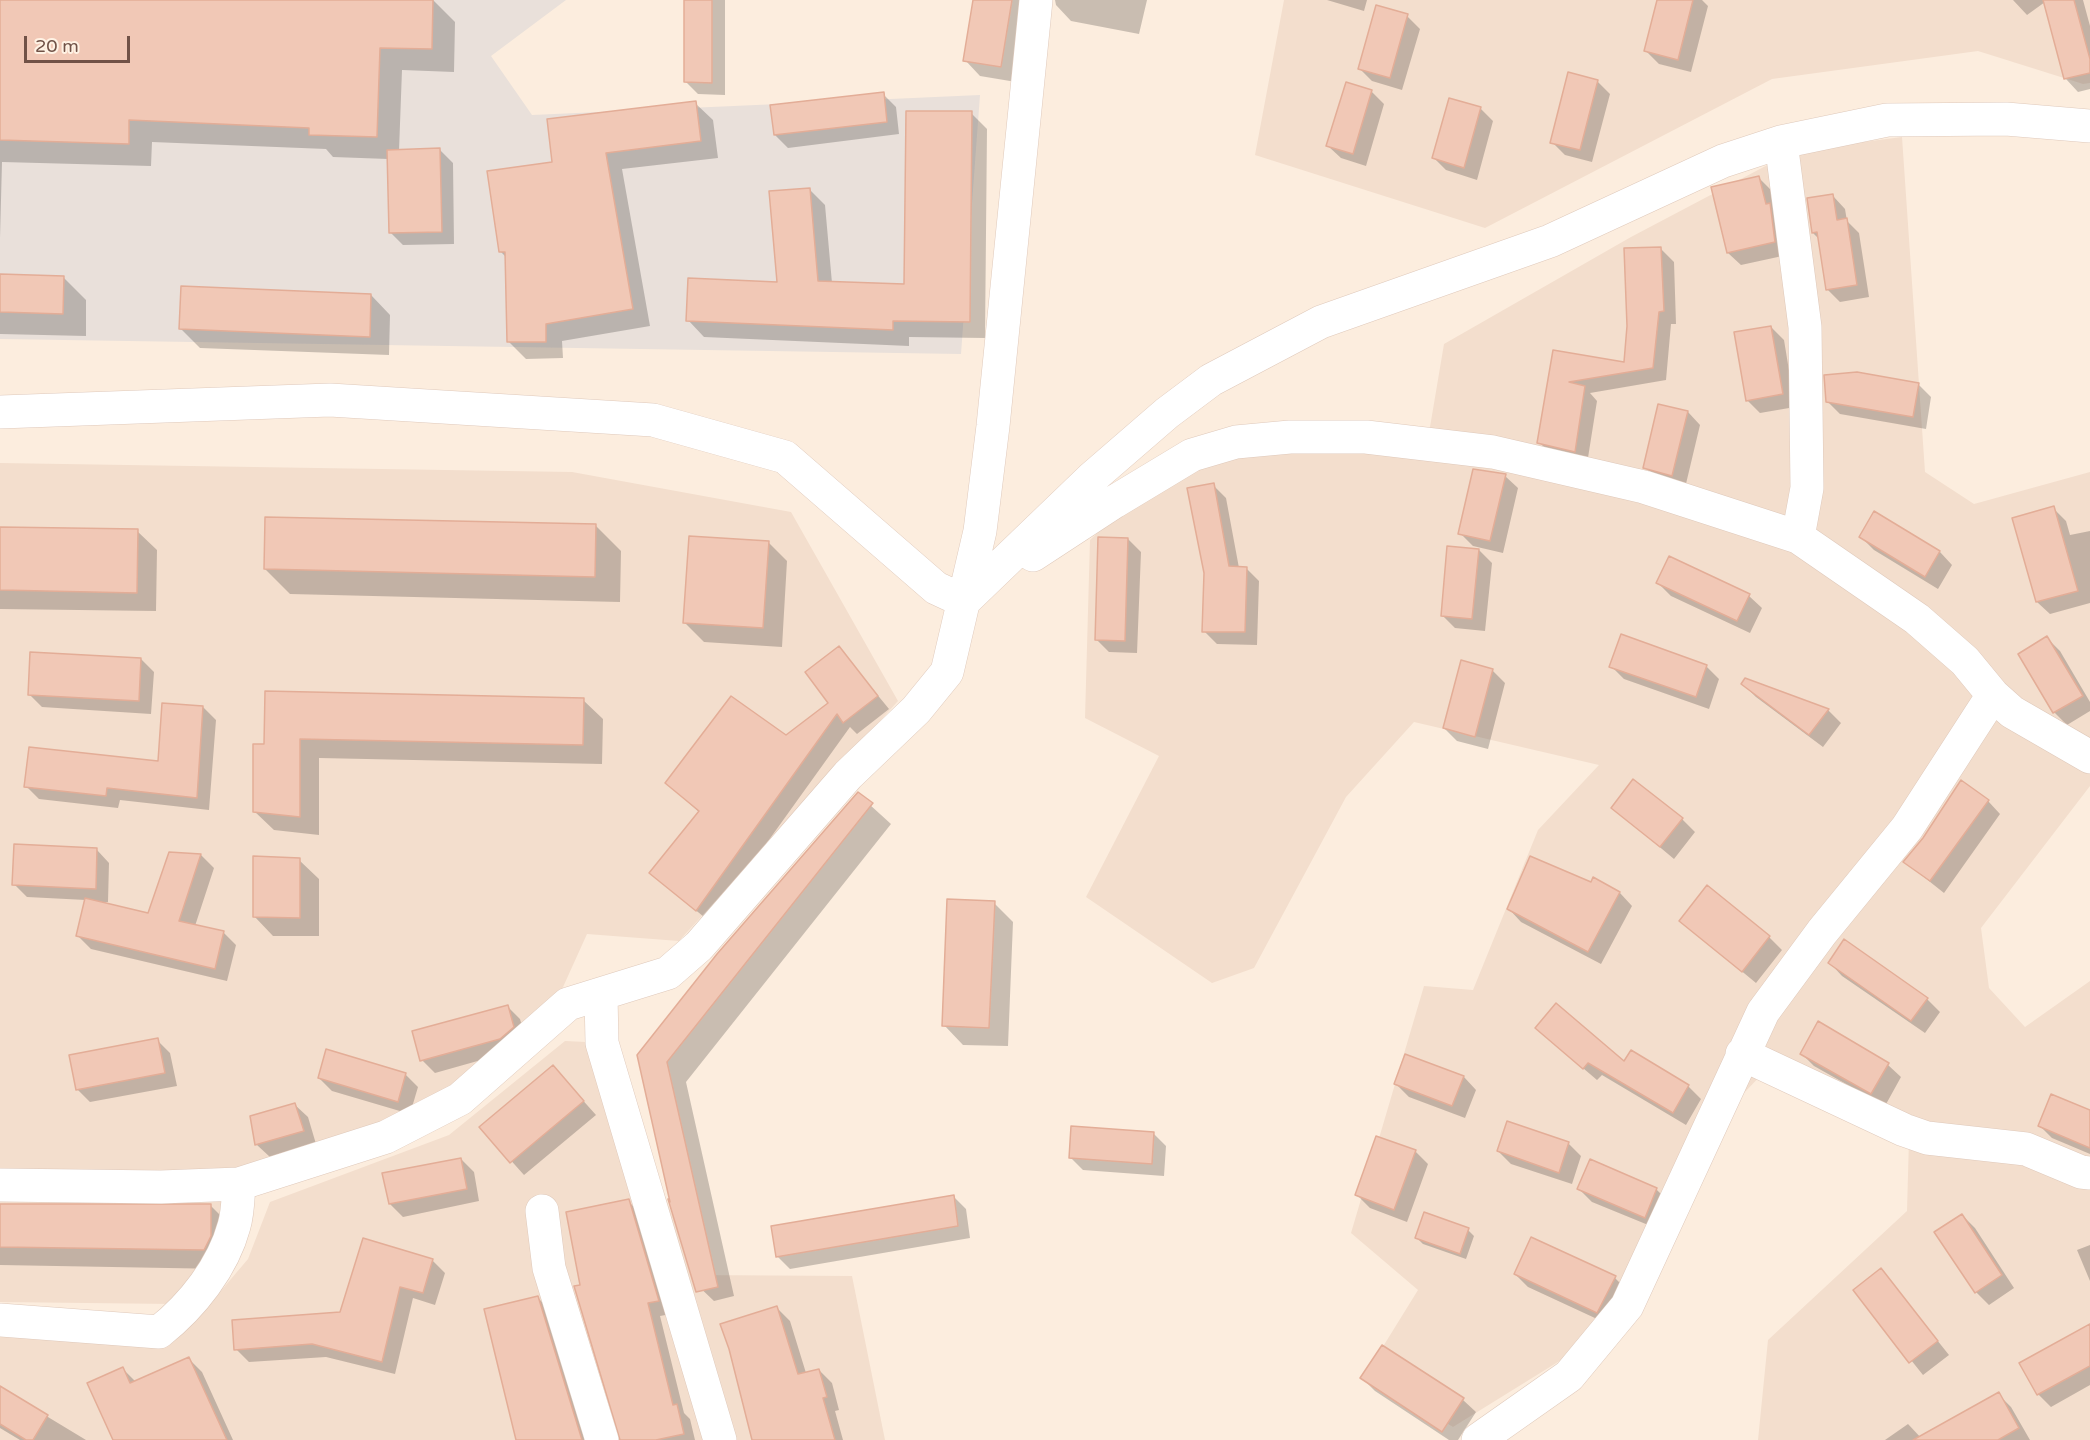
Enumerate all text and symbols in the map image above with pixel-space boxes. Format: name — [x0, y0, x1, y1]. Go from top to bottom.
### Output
scale bar — [27, 24, 134, 62]
text: 20 m — [35, 35, 79, 57]

